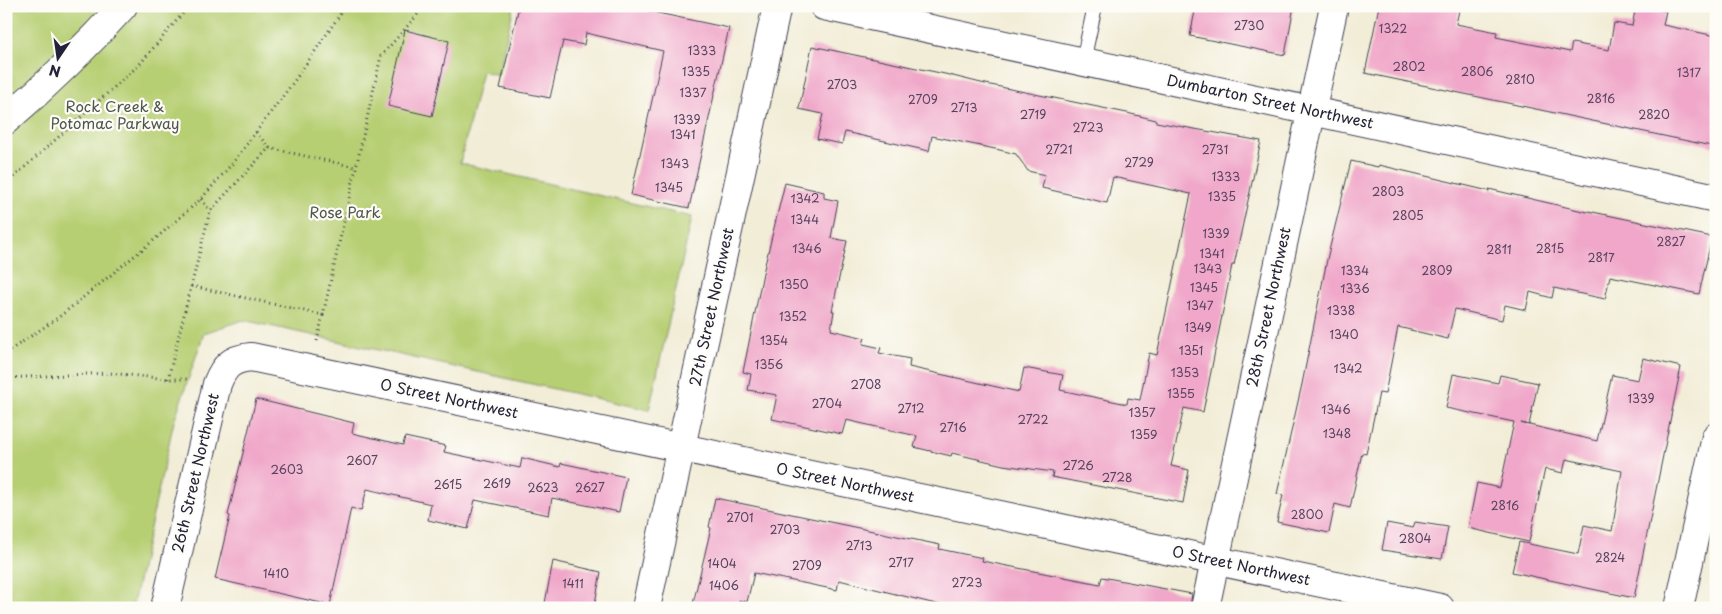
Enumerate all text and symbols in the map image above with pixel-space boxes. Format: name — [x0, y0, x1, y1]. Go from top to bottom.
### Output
house number: 2730 — [1234, 16, 1265, 34]
house number: 1322 — [1379, 19, 1407, 37]
north arrow — [32, 32, 82, 82]
house number: 1333 — [688, 41, 716, 59]
house number: 2802 — [1393, 57, 1425, 75]
text: N — [47, 60, 63, 83]
house number: 1335 — [682, 62, 710, 80]
house number: 2806 — [1461, 62, 1493, 80]
house number: 1317 — [1677, 63, 1701, 81]
street label: Dumbarton Street Northwest — [1165, 67, 1376, 134]
house number: 2810 — [1505, 70, 1535, 88]
house number: 2703 — [827, 75, 857, 93]
house number: 1337 — [680, 83, 707, 101]
house number: 2816 — [1587, 89, 1615, 107]
house number: 2709 — [908, 90, 938, 108]
park label: Rock Creek & Potomac Parkway — [51, 94, 180, 134]
house number: 2713 — [950, 98, 978, 116]
house number: 2719 — [1020, 105, 1046, 123]
house number: 2820 — [1638, 105, 1670, 123]
house number: 1339 — [673, 110, 701, 128]
house number: 2723 — [1073, 118, 1103, 136]
house number: 1341 — [671, 125, 695, 143]
house number: 2721 — [1045, 140, 1073, 158]
house number: 2731 — [1202, 140, 1228, 158]
house number: 2729 — [1124, 153, 1154, 171]
house number: 1343 — [661, 154, 689, 172]
house number: 1333 — [1212, 167, 1240, 185]
house number: 1345 — [655, 178, 683, 196]
house number: 2803 — [1372, 182, 1404, 200]
house number: 1335 — [1208, 187, 1236, 205]
house number: 1342 — [790, 189, 820, 207]
park label: Rose Park — [309, 200, 381, 223]
house number: 2805 — [1392, 206, 1424, 224]
house number: 1344 — [791, 210, 819, 228]
house number: 1339 — [1202, 224, 1230, 242]
street label: 27th Street Northwest — [683, 225, 739, 388]
street label: 28th Street Northwest — [1239, 225, 1296, 389]
house number: 2827 — [1656, 232, 1686, 250]
house number: 1346 — [792, 239, 822, 257]
house number: 2815 — [1536, 239, 1564, 257]
house number: 2811 — [1486, 240, 1512, 258]
house number: 1341 — [1200, 244, 1224, 262]
house number: 2817 — [1587, 248, 1615, 266]
house number: 1343 — [1194, 259, 1222, 277]
house number: 1334 — [1341, 261, 1369, 279]
house number: 2809 — [1421, 261, 1453, 279]
house number: 1350 — [780, 275, 809, 293]
house number: 1345 — [1190, 278, 1218, 296]
house number: 1336 — [1340, 279, 1370, 297]
house number: 1347 — [1187, 296, 1214, 314]
house number: 1338 — [1327, 301, 1355, 319]
house number: 1352 — [779, 307, 807, 325]
house number: 1349 — [1184, 318, 1212, 336]
house number: 1340 — [1329, 325, 1359, 343]
house number: 1354 — [760, 331, 788, 349]
house number: 1351 — [1179, 341, 1203, 359]
house number: 1356 — [755, 355, 783, 373]
house number: 1342 — [1333, 359, 1363, 377]
house number: 1353 — [1171, 363, 1199, 381]
street label: O Street Northwest — [378, 372, 521, 423]
house number: 2708 — [851, 375, 881, 393]
house number: 1355 — [1167, 384, 1195, 402]
house number: 1339 — [1627, 389, 1655, 407]
street label: 26th Street Northwest — [165, 391, 224, 555]
house number: 2704 — [812, 394, 842, 412]
house number: 2712 — [897, 399, 925, 417]
house number: 1346 — [1321, 400, 1351, 418]
house number: 1357 — [1129, 403, 1156, 421]
house number: 2722 — [1018, 410, 1049, 428]
house number: 2716 — [939, 418, 967, 436]
house number: 1348 — [1323, 424, 1351, 442]
house number: 1359 — [1130, 425, 1158, 443]
house number: 2607 — [346, 451, 378, 469]
street label: O Street Northwest — [774, 456, 917, 507]
house number: 2726 — [1062, 456, 1094, 474]
house number: 2603 — [271, 460, 304, 478]
house number: 2728 — [1102, 468, 1132, 486]
house number: 2619 — [483, 474, 511, 492]
house number: 2615 — [434, 475, 462, 493]
house number: 2623 — [527, 478, 559, 496]
house number: 2627 — [575, 478, 605, 496]
house number: 2816 — [1491, 496, 1519, 514]
house number: 2800 — [1291, 505, 1324, 523]
house number: 2701 — [726, 508, 754, 526]
house number: 2703 — [770, 520, 800, 538]
house number: 2804 — [1399, 529, 1431, 547]
house number: 2713 — [845, 536, 873, 554]
street label: O Street Northwest — [1170, 539, 1313, 590]
house number: 2824 — [1595, 548, 1625, 566]
house number: 2717 — [888, 553, 914, 571]
house number: 1404 — [707, 554, 737, 572]
house number: 2709 — [792, 556, 822, 574]
house number: 1410 — [263, 564, 289, 582]
house number: 2723 — [952, 573, 982, 591]
house number: 1411 — [562, 574, 584, 592]
house number: 1406 — [709, 576, 739, 594]

